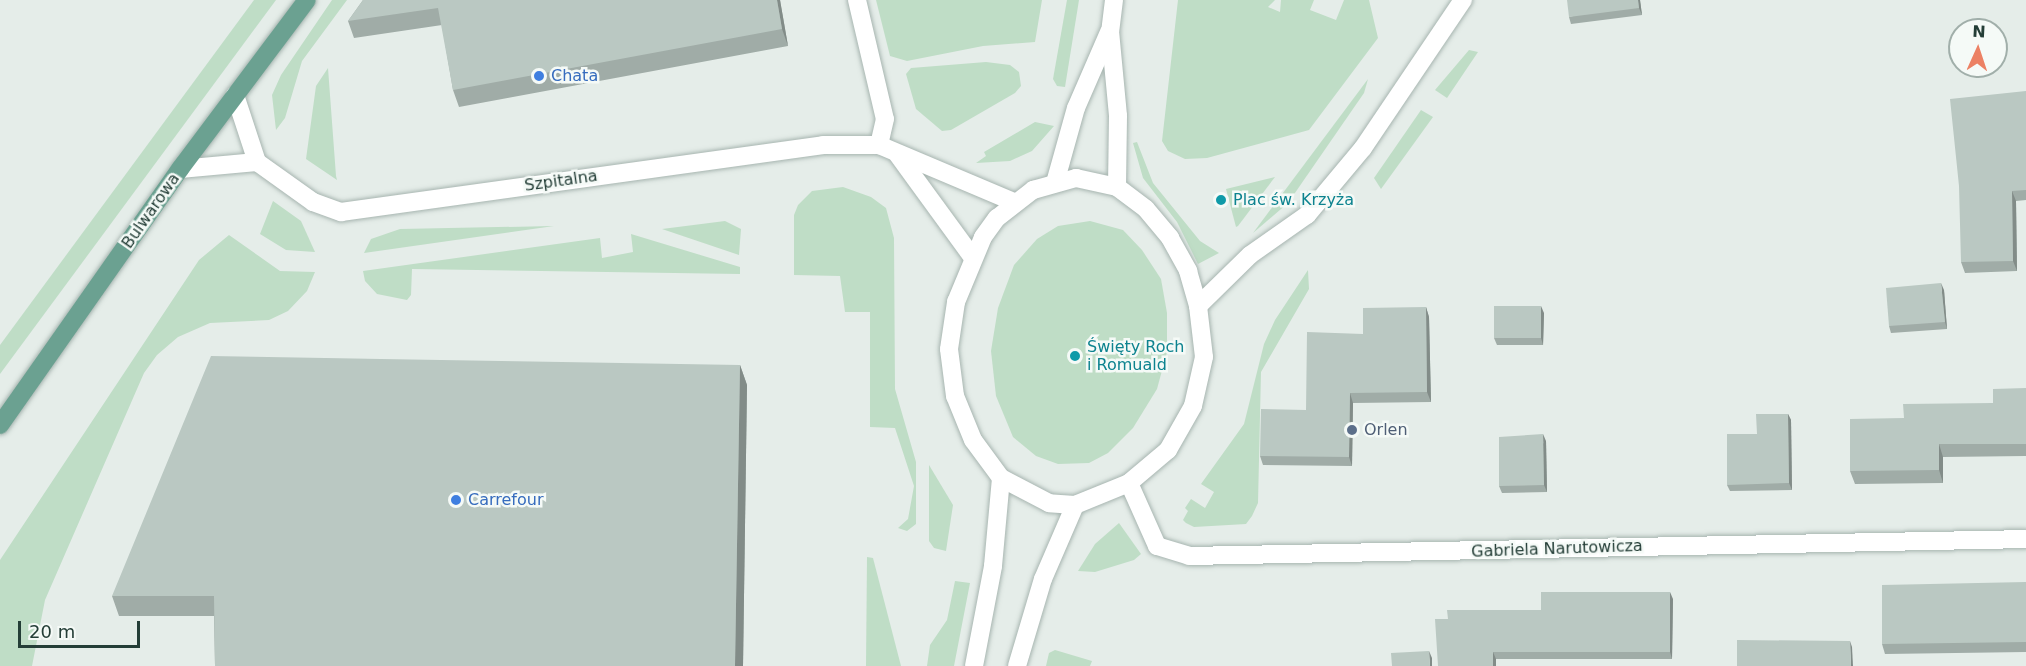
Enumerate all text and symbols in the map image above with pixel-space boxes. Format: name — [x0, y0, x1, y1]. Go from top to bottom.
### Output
north arrow — [1948, 18, 2008, 78]
text: N — [1972, 22, 1986, 41]
place label: Chata — [551, 66, 598, 86]
marker: Chata — [532, 69, 546, 83]
street label: Szpitalna — [523, 166, 599, 196]
street label: Bulwarowa — [118, 170, 184, 252]
place label: Plac św. Krzyża — [1233, 190, 1354, 210]
marker: Plac św. Krzyża — [1214, 193, 1228, 207]
place label: Święty Roch i Romuald — [1087, 337, 1184, 375]
marker: Święty Roch i Romuald — [1068, 349, 1082, 363]
place label: Orlen — [1364, 420, 1408, 440]
marker: Orlen — [1345, 423, 1359, 437]
place label: Carrefour — [468, 490, 543, 510]
marker: Carrefour — [449, 493, 463, 507]
street label: Gabriela Narutowicza — [1471, 536, 1643, 562]
scale bar — [21, 609, 142, 647]
text: 20 m — [29, 621, 75, 642]

